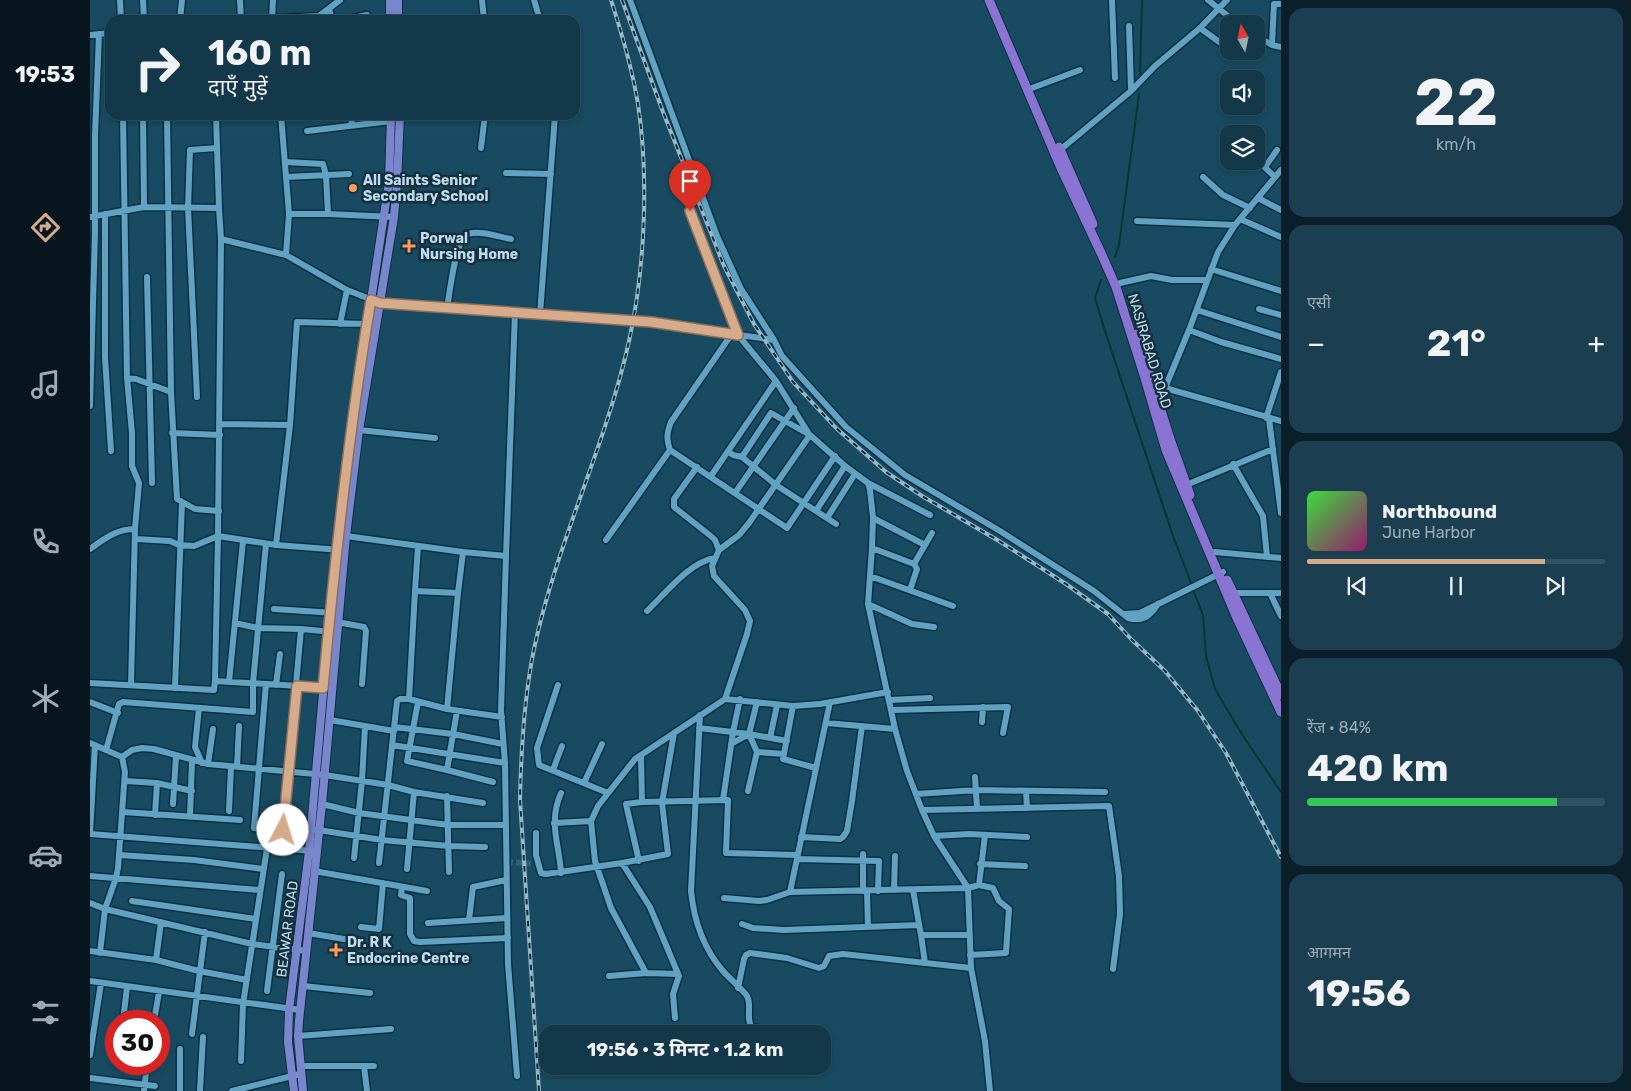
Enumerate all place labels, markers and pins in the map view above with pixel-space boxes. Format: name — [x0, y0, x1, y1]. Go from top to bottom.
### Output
pin — [669, 160, 711, 211]
place label: All Saints Senior Secondary School — [363, 172, 489, 205]
marker: All Saints Senior Secondary School — [347, 182, 359, 194]
place label: Porwal Nursing Home — [420, 230, 518, 263]
marker: Porwal Nursing Home — [402, 239, 416, 253]
place label: Dr. R K Endocrine Centre — [347, 934, 469, 967]
marker: Dr. R K Endocrine Centre — [329, 943, 343, 957]

